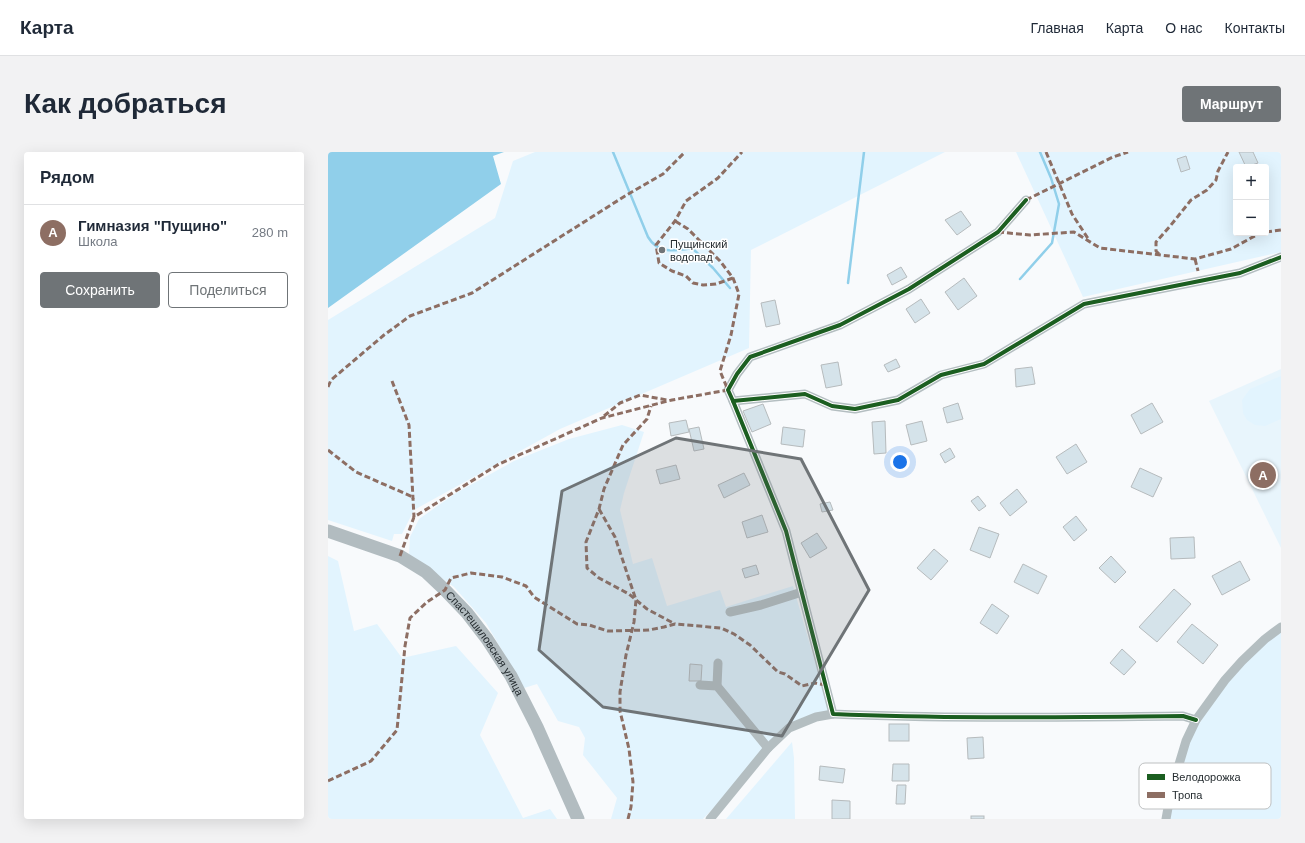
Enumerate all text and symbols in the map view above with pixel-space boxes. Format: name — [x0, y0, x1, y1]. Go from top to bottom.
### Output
text: Карта — [20, 17, 74, 38]
text: Главная — [1030, 20, 1084, 36]
text: Карта — [1106, 20, 1143, 36]
text: О нас — [1165, 20, 1203, 36]
text: Контакты — [1225, 20, 1285, 36]
button: Маршрут — [1182, 86, 1281, 122]
text: Как добраться — [24, 88, 226, 119]
map controls — [1233, 164, 1269, 236]
button: + — [1233, 164, 1269, 200]
text: Рядом — [40, 168, 95, 187]
button: − — [1233, 200, 1269, 236]
text: Гимназия "Пущино" — [78, 217, 227, 234]
text: A — [48, 225, 58, 240]
text: 280 m — [252, 225, 288, 240]
text: Школа — [78, 234, 118, 249]
place label: Пущинский водопад — [670, 238, 727, 263]
marker: Пущинский водопад — [657, 245, 667, 255]
button: Сохранить — [40, 272, 160, 308]
button: Поделиться — [168, 272, 288, 308]
your location — [890, 452, 910, 472]
pin: A — [1250, 460, 1276, 490]
street label: Спастешиловская улица — [443, 589, 526, 699]
legend — [1139, 763, 1271, 809]
text: Велодорожка — [1172, 771, 1242, 783]
text: Тропа — [1172, 789, 1203, 801]

